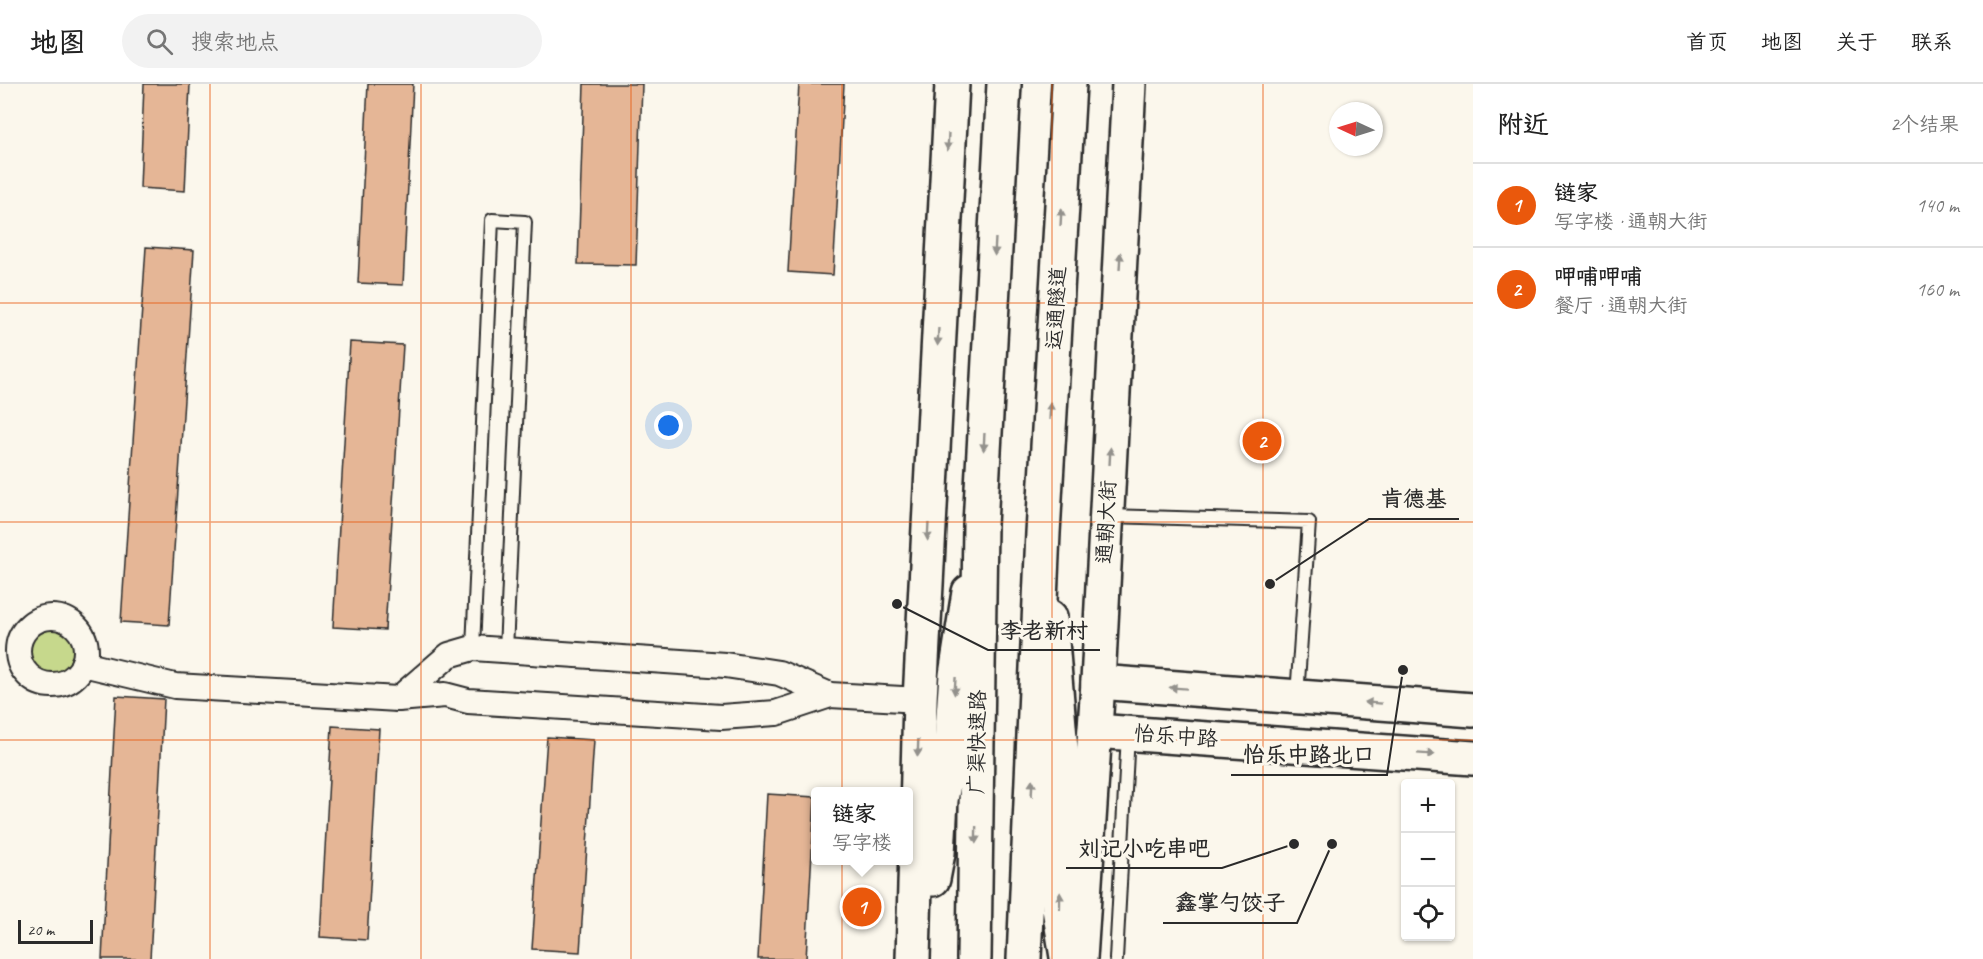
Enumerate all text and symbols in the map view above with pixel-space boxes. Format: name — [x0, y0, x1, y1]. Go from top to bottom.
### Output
search box — [122, 14, 542, 68]
text: 地图 — [30, 25, 86, 60]
icon: search — [143, 25, 176, 58]
text: 搜索地点 — [191, 28, 279, 56]
text: 首页 — [1686, 29, 1728, 55]
text: 地图 — [1761, 29, 1803, 55]
text: 关于 — [1836, 29, 1878, 55]
text: 联系 — [1911, 29, 1953, 55]
north arrow — [1329, 102, 1383, 156]
text: 附近 — [1497, 108, 1549, 141]
text: 2个结果 — [1890, 112, 1959, 137]
one-way arrow — [944, 133, 953, 152]
text: 链家 — [1554, 179, 1598, 207]
text: 1 — [1512, 193, 1521, 218]
text: 140 m — [1916, 193, 1959, 218]
one-way arrow — [1057, 207, 1066, 226]
text: 写字楼 · 通朝大街 — [1554, 209, 1707, 234]
one-way arrow — [990, 238, 1000, 257]
one-way arrow — [1115, 251, 1124, 270]
text: 呷哺呷哺 — [1554, 263, 1642, 291]
street label: 运通隧道 — [1041, 265, 1071, 351]
text: 2 — [1512, 277, 1521, 302]
text: 160 m — [1916, 277, 1959, 302]
text: 餐厅 · 通朝大街 — [1554, 293, 1687, 318]
one-way arrow — [933, 328, 942, 347]
one-way arrow — [1046, 402, 1055, 421]
your location — [654, 411, 683, 440]
pin: 2 — [1242, 418, 1282, 464]
one-way arrow — [980, 432, 989, 451]
one-way arrow — [1105, 446, 1114, 465]
street label: 通朝大街 — [1091, 479, 1121, 565]
callout: 肯德基 — [1369, 479, 1459, 519]
text: 肯德基 — [1381, 485, 1447, 513]
one-way arrow — [923, 522, 932, 541]
callout: 李老新村 — [988, 610, 1100, 650]
text: 李老新村 — [1000, 617, 1088, 645]
one-way arrow — [950, 677, 960, 696]
one-way arrow — [1169, 683, 1188, 693]
street label: 广渠快速路 — [963, 689, 991, 795]
one-way arrow — [1363, 698, 1382, 708]
street label: 怡乐中路 — [1133, 720, 1219, 752]
callout: 怡乐中路北口 — [1231, 735, 1387, 775]
one-way arrow — [914, 738, 923, 757]
text: 怡乐中路北口 — [1243, 741, 1375, 769]
one-way arrow — [1416, 749, 1435, 759]
one-way arrow — [1027, 779, 1036, 798]
map controls — [1401, 779, 1455, 941]
button: + — [1401, 779, 1455, 833]
popup — [811, 787, 913, 865]
text: 链家 — [832, 800, 876, 828]
one-way arrow — [971, 826, 981, 845]
callout: 刘记小吃串吧 — [1066, 828, 1222, 868]
text: 写字楼 — [832, 830, 892, 855]
button: − — [1401, 833, 1455, 887]
text: 刘记小吃串吧 — [1078, 835, 1210, 863]
callout: 鑫掌勺饺子 — [1163, 883, 1297, 923]
pin: 1 — [842, 884, 882, 930]
button: locate — [1401, 887, 1455, 941]
text: 鑫掌勺饺子 — [1175, 889, 1285, 917]
one-way arrow — [1055, 892, 1065, 911]
scale bar — [18, 917, 93, 944]
text: 20 m — [27, 920, 54, 940]

